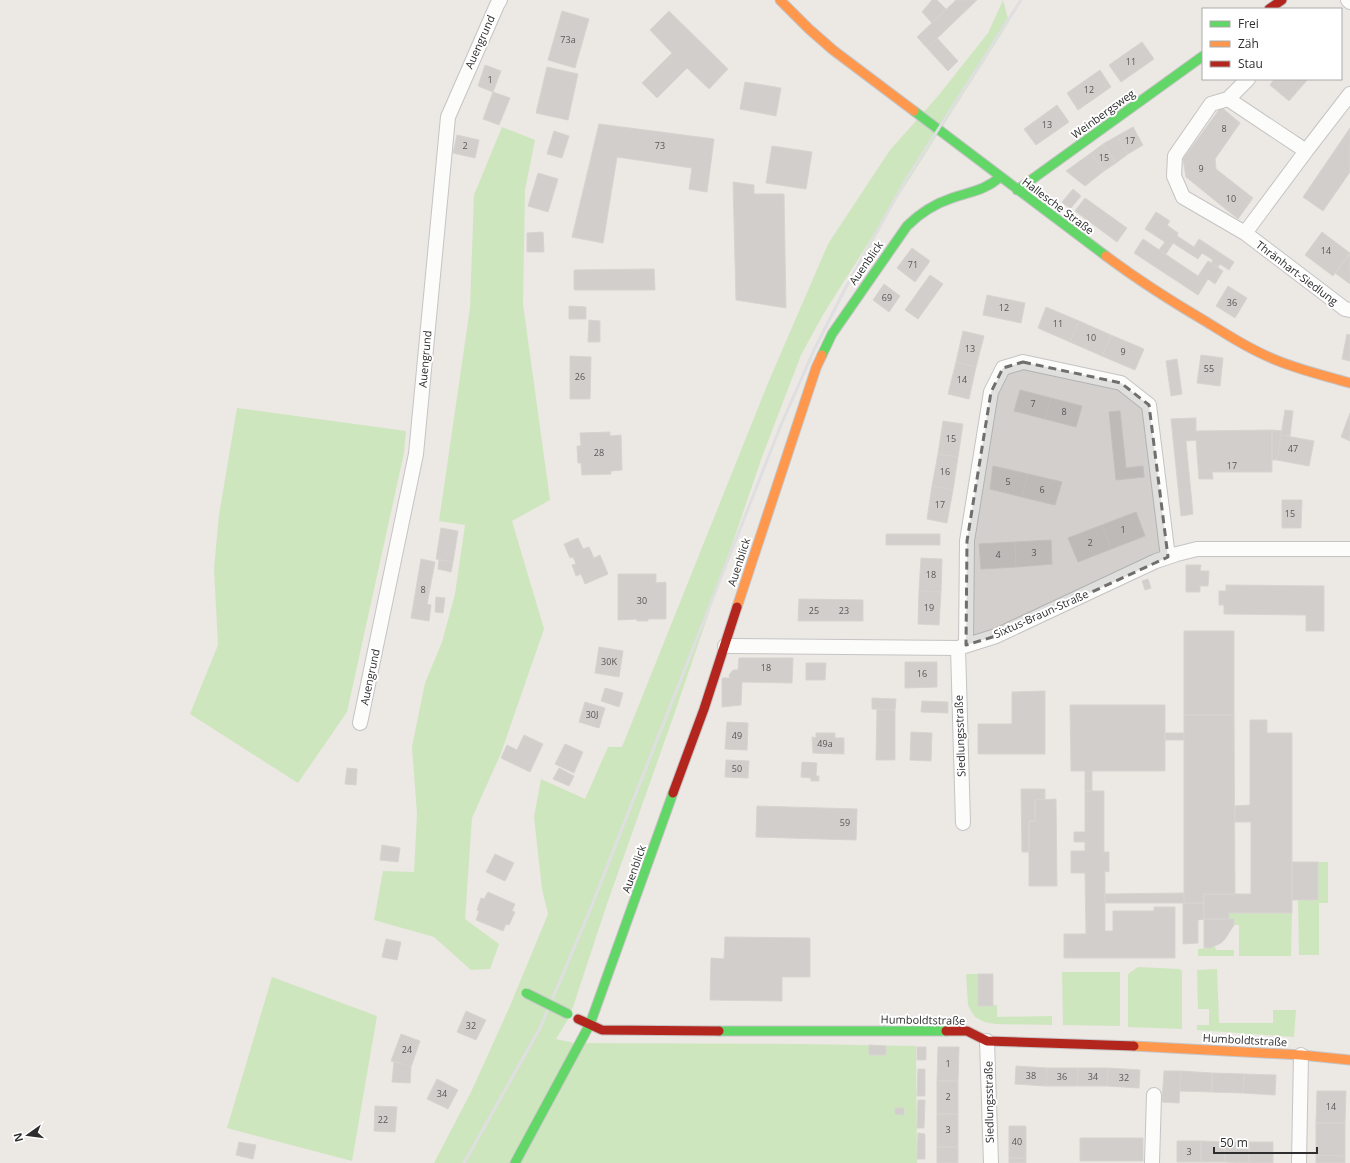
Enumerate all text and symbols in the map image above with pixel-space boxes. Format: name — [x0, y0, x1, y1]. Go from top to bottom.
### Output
legend — [1202, 8, 1342, 80]
street label: Auengrund — [461, 13, 498, 71]
text: Frei — [1238, 15, 1259, 32]
house number: 73a — [560, 33, 576, 46]
text: Zäh — [1238, 35, 1259, 52]
house number: 11 — [1126, 55, 1136, 68]
text: Stau — [1238, 55, 1263, 72]
house number: 1 — [487, 73, 493, 86]
house number: 12 — [1084, 83, 1094, 96]
street label: Weinbergsweg — [1068, 85, 1138, 142]
house number: 13 — [1042, 118, 1052, 131]
house number: 8 — [1221, 122, 1227, 135]
house number: 17 — [1125, 134, 1135, 147]
house number: 2 — [462, 139, 468, 152]
house number: 73 — [655, 139, 665, 152]
house number: 15 — [1099, 151, 1109, 164]
house number: 9 — [1198, 162, 1204, 175]
street label: Hallesche Straße — [1020, 174, 1097, 237]
house number: 10 — [1226, 192, 1236, 205]
street label: Thränhart-Siedlung — [1253, 237, 1341, 308]
street label: Auenblick — [845, 238, 886, 287]
house number: 14 — [1321, 244, 1331, 257]
house number: 71 — [908, 258, 918, 271]
house number: 69 — [882, 291, 892, 304]
house number: 36 — [1227, 296, 1237, 309]
house number: 12 — [999, 301, 1009, 314]
house number: 11 — [1053, 317, 1063, 330]
street label: Auengrund — [415, 330, 434, 388]
house number: 10 — [1086, 331, 1096, 344]
house number: 13 — [965, 342, 975, 355]
house number: 9 — [1120, 345, 1126, 358]
house number: 55 — [1204, 362, 1214, 375]
house number: 26 — [575, 370, 585, 383]
house number: 14 — [957, 373, 967, 386]
house number: 7 — [1030, 397, 1036, 410]
house number: 8 — [1061, 405, 1067, 418]
house number: 15 — [946, 432, 956, 445]
house number: 47 — [1288, 442, 1298, 455]
house number: 28 — [594, 446, 604, 459]
house number: 17 — [1227, 459, 1237, 472]
house number: 16 — [940, 465, 950, 478]
house number: 5 — [1005, 475, 1011, 488]
house number: 6 — [1039, 483, 1045, 496]
house number: 17 — [935, 498, 945, 511]
house number: 15 — [1285, 507, 1295, 520]
house number: 1 — [1120, 523, 1126, 536]
street label: Auenblick — [724, 536, 753, 588]
house number: 2 — [1087, 536, 1093, 549]
house number: 3 — [1031, 546, 1037, 559]
house number: 4 — [995, 548, 1001, 561]
house number: 18 — [926, 568, 936, 581]
house number: 8 — [420, 583, 426, 596]
street label: Sixtus-Braun-Straße — [991, 586, 1091, 641]
house number: 30 — [637, 594, 647, 607]
house number: 19 — [924, 601, 934, 614]
house number: 25 — [809, 604, 819, 617]
house number: 23 — [839, 604, 849, 617]
street label: Auengrund — [356, 647, 383, 706]
house number: 30K — [601, 655, 617, 668]
house number: 18 — [761, 661, 771, 674]
house number: 16 — [917, 667, 927, 680]
street label: Siedlungsstraße — [951, 695, 968, 777]
house number: 30J — [586, 708, 598, 721]
house number: 49 — [732, 729, 742, 742]
house number: 49a — [817, 737, 833, 750]
house number: 50 — [732, 762, 742, 775]
house number: 59 — [840, 816, 850, 829]
street label: Auenblick — [618, 843, 649, 895]
street label: Humboldtstraße — [881, 1011, 965, 1028]
house number: 32 — [466, 1019, 476, 1032]
street label: Humboldtstraße — [1202, 1030, 1288, 1049]
house number: 24 — [402, 1043, 412, 1056]
house number: 1 — [945, 1057, 951, 1070]
street label: Siedlungsstraße — [980, 1061, 997, 1143]
house number: 38 — [1026, 1069, 1036, 1082]
house number: 36 — [1057, 1070, 1067, 1083]
house number: 34 — [1088, 1070, 1098, 1083]
house number: 32 — [1119, 1071, 1129, 1084]
house number: 34 — [437, 1087, 447, 1100]
house number: 2 — [945, 1090, 951, 1103]
house number: 14 — [1326, 1100, 1336, 1113]
house number: 22 — [378, 1113, 388, 1126]
north arrow — [8, 1115, 48, 1155]
house number: 3 — [945, 1123, 951, 1136]
scale bar — [1214, 1129, 1317, 1155]
text: N — [9, 1131, 26, 1144]
text: 50 m — [1220, 1134, 1248, 1151]
house number: 40 — [1012, 1135, 1022, 1148]
house number: 3 — [1186, 1145, 1192, 1158]

